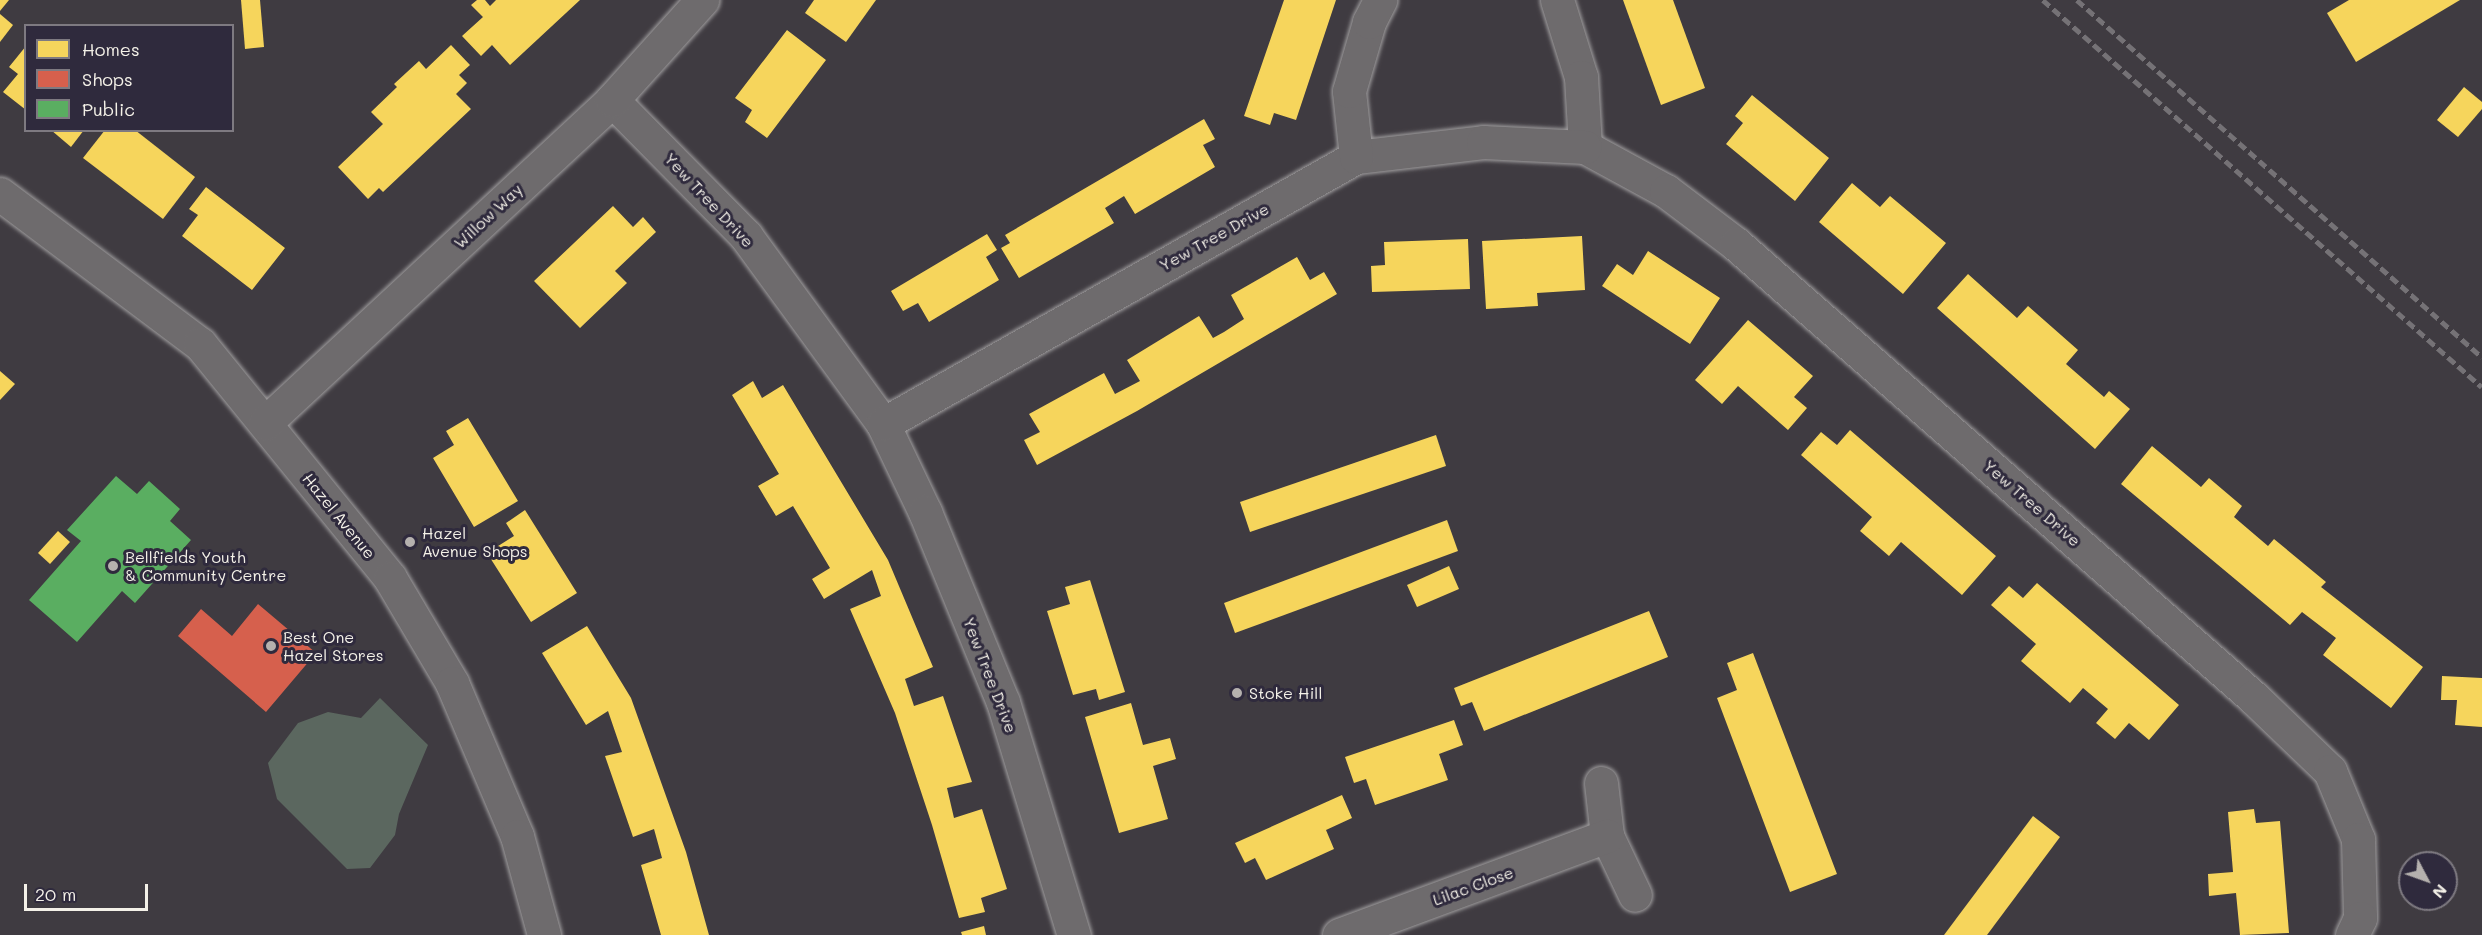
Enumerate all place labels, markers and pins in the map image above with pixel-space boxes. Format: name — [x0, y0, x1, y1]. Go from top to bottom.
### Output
place label: Hazel Avenue Shops — [422, 523, 528, 561]
marker: Hazel Avenue Shops — [403, 535, 417, 549]
place label: Bellfields Youth & Community Centre — [125, 547, 286, 585]
marker: Bellfields Youth & Community Centre — [106, 559, 120, 573]
place label: Best One Hazel Stores — [283, 627, 384, 665]
marker: Best One Hazel Stores — [264, 639, 278, 653]
place label: Stoke Hill — [1249, 683, 1322, 703]
marker: Stoke Hill — [1230, 686, 1244, 700]

